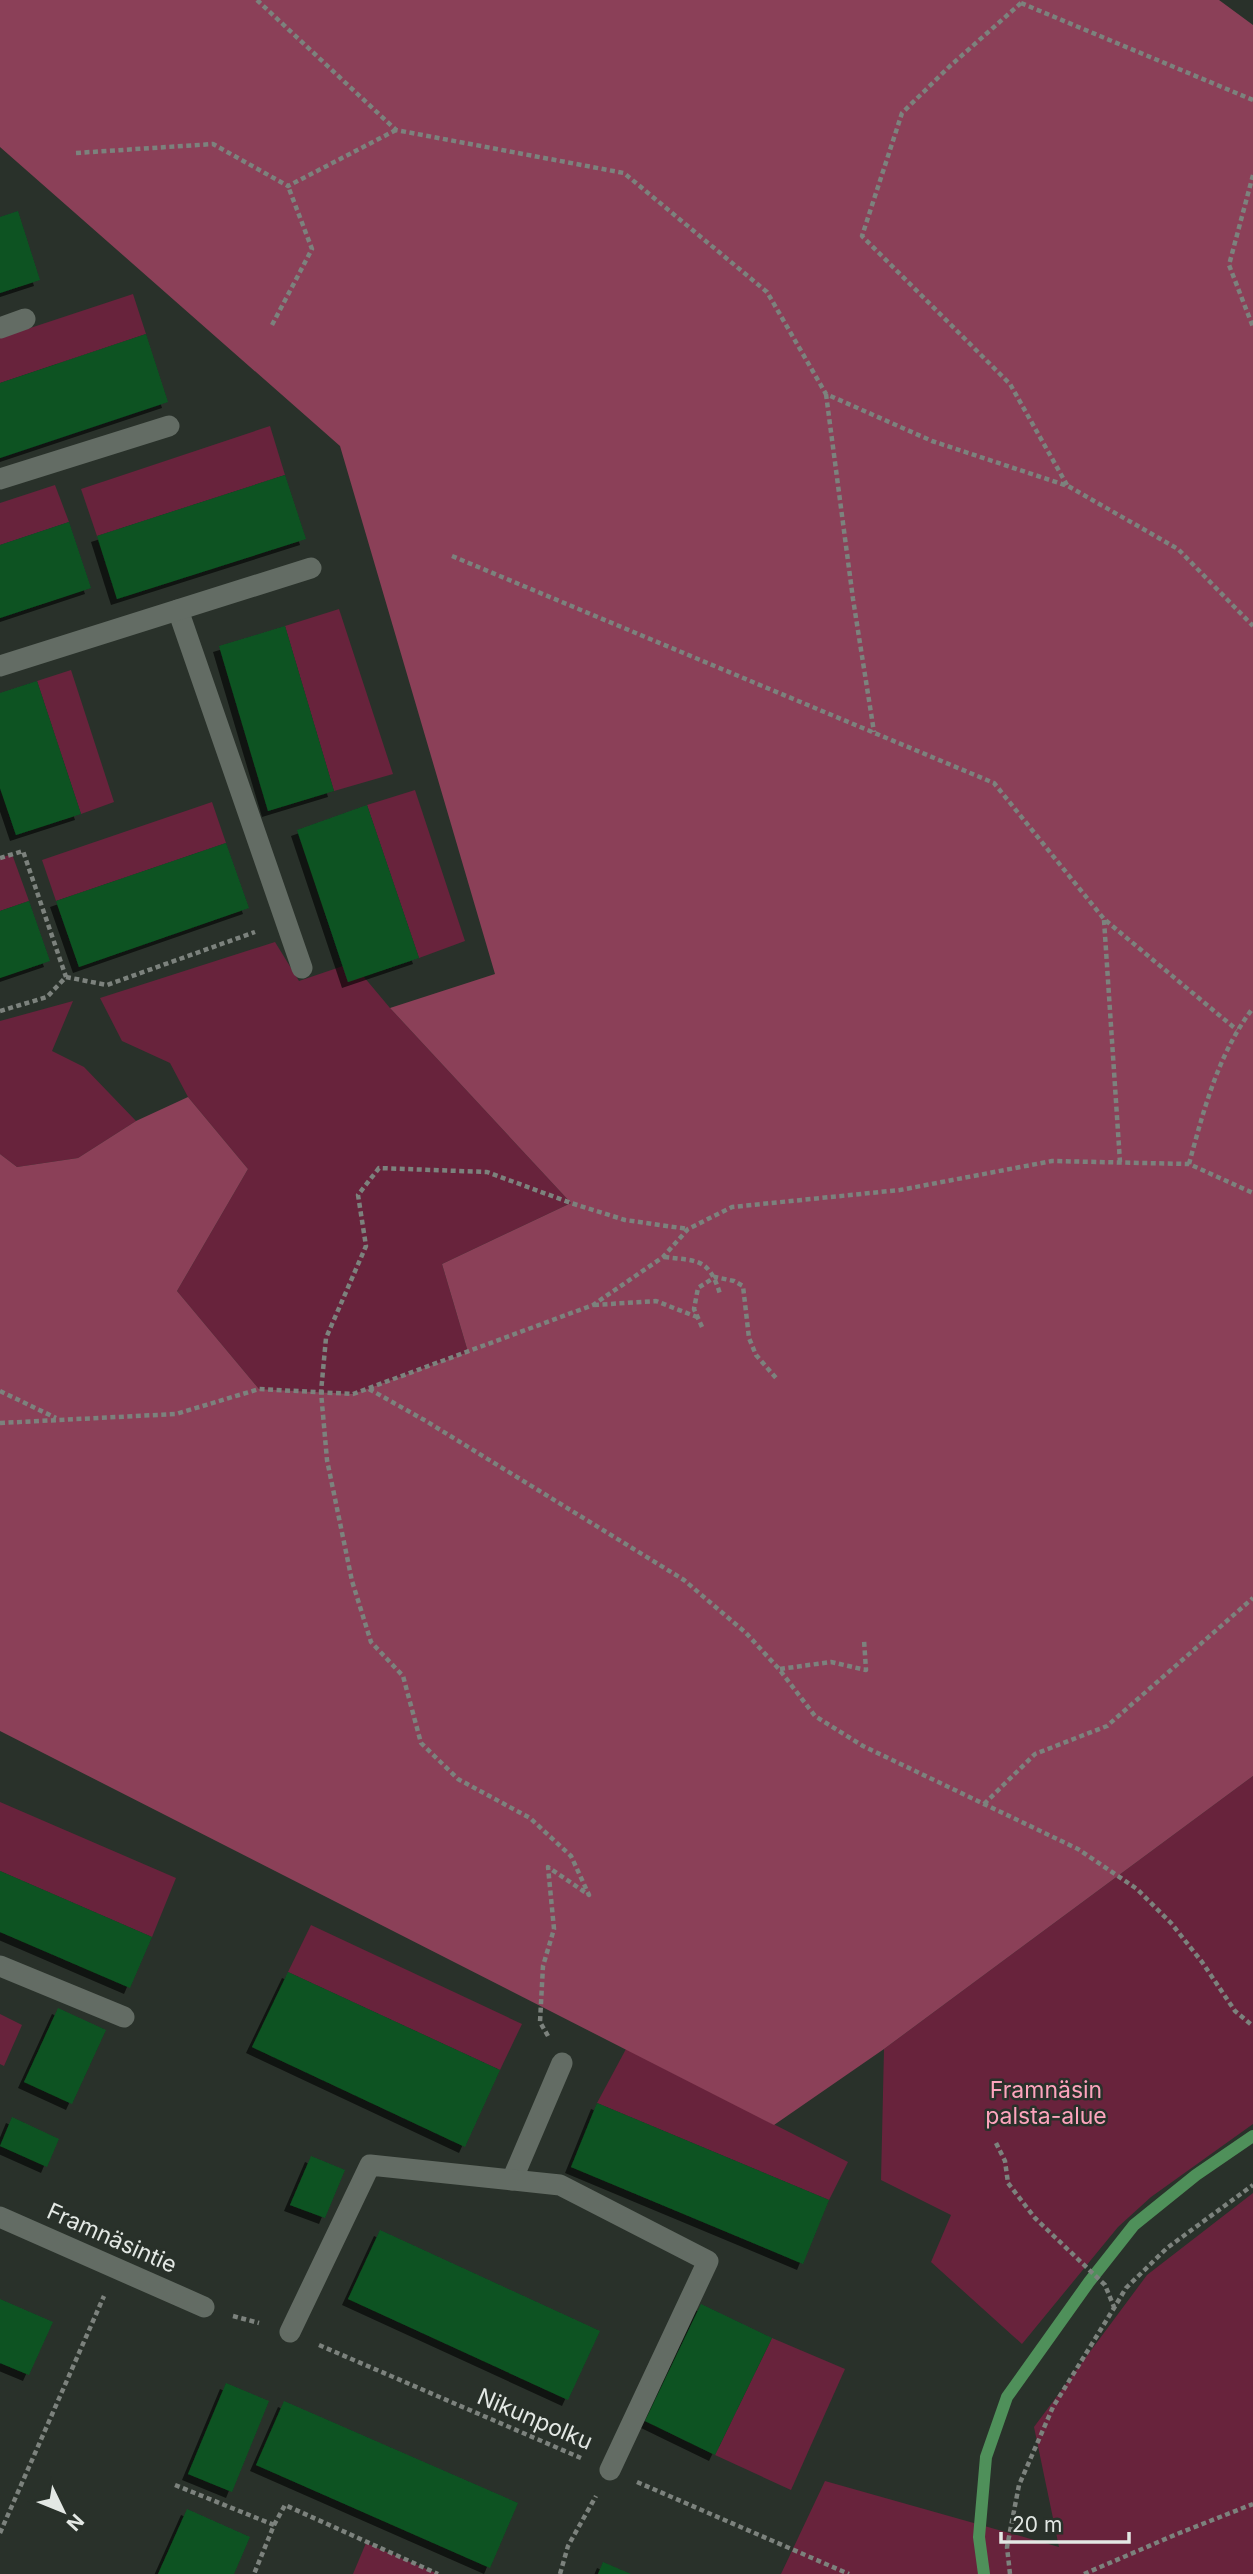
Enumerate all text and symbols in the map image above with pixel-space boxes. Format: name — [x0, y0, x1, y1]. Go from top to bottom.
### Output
park label: Framnäsin palsta-alue — [985, 2076, 1107, 2130]
street label: Framnäsintie — [43, 2197, 181, 2279]
street label: Nikunpolku — [473, 2382, 597, 2456]
north arrow — [28, 2476, 98, 2546]
scale bar — [1001, 2500, 1129, 2544]
text: N — [62, 2509, 88, 2535]
text: 20 m — [1012, 2512, 1062, 2537]

